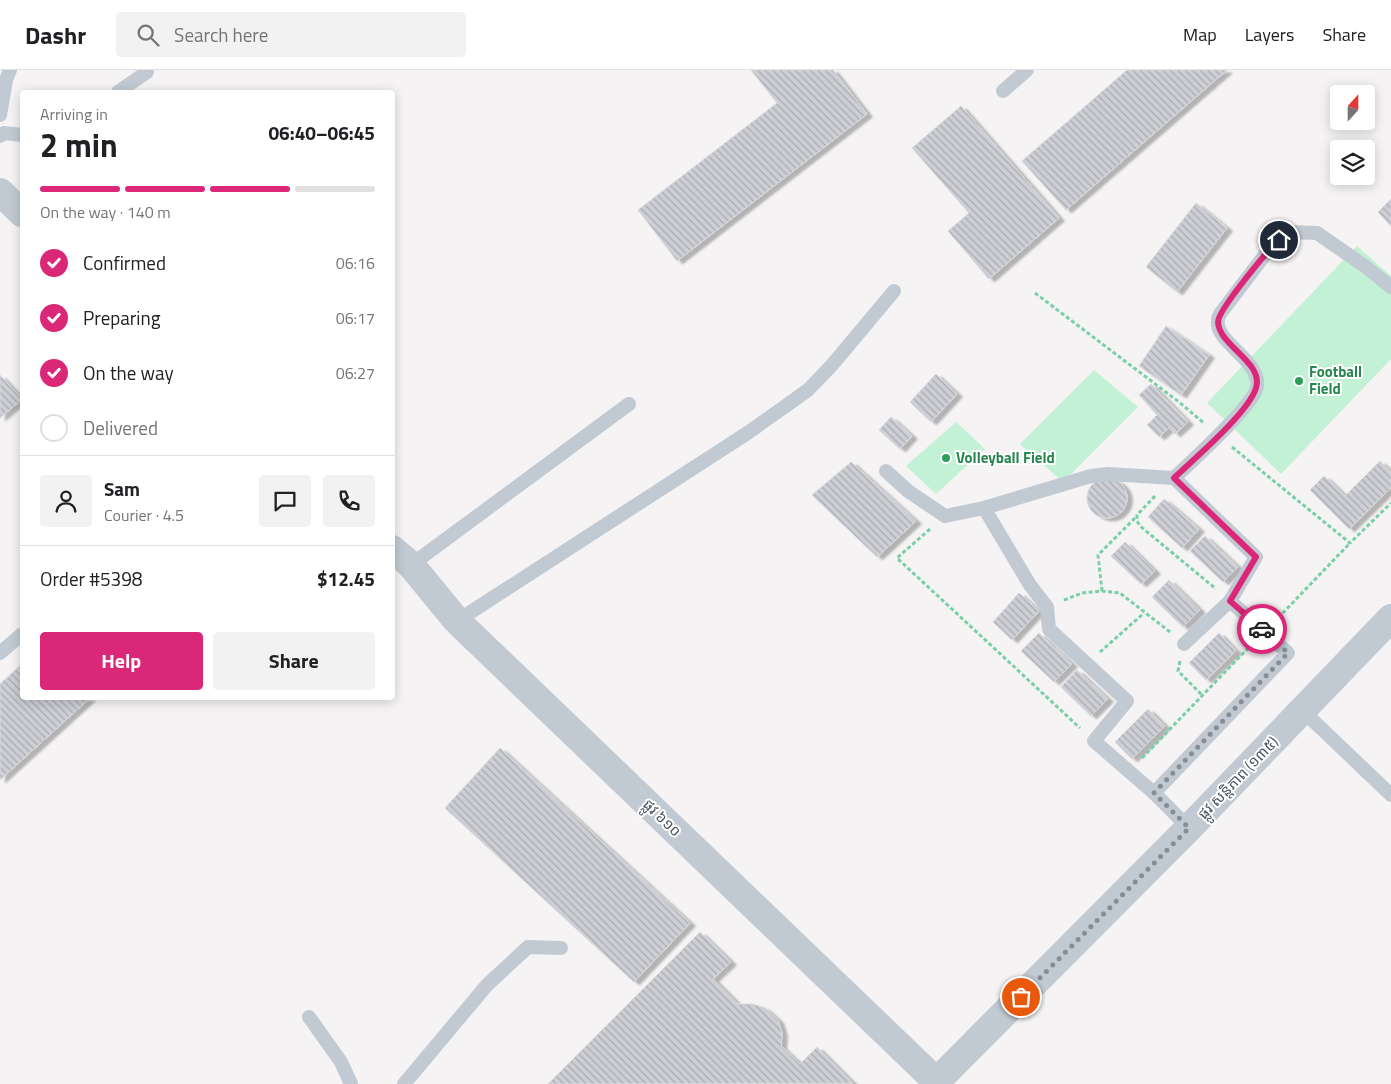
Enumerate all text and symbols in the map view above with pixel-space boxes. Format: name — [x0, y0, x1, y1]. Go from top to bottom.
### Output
search box — [116, 12, 466, 57]
text: Dashr — [25, 17, 86, 53]
text: Search here — [174, 20, 268, 49]
icon: search — [134, 21, 162, 49]
text: Map — [1183, 21, 1217, 48]
text: Layers — [1245, 21, 1294, 48]
text: Share — [1322, 21, 1366, 48]
north arrow — [1330, 85, 1375, 130]
map controls — [1330, 85, 1375, 185]
text: Arriving in — [40, 102, 108, 126]
text: 06:40–06:45 — [268, 118, 375, 147]
text: 2 min — [40, 121, 118, 169]
button: layers — [1330, 140, 1375, 185]
text: On the way · 140 m — [40, 200, 171, 224]
pin — [1258, 219, 1300, 261]
icon: home — [1265, 226, 1293, 254]
text: Confirmed — [83, 248, 166, 277]
icon: check — [40, 249, 68, 277]
text: 06:16 — [336, 251, 375, 275]
text: Preparing — [83, 303, 160, 332]
icon: check — [40, 304, 68, 332]
text: 06:17 — [336, 306, 375, 330]
text: On the way — [83, 358, 174, 387]
icon: check — [40, 359, 68, 387]
place label: Football Field — [1309, 360, 1362, 400]
text: 06:27 — [336, 361, 375, 385]
marker: Football Field — [1293, 375, 1305, 387]
text: Delivered — [83, 413, 158, 442]
place label: Volleyball Field — [956, 446, 1055, 469]
marker: Volleyball Field — [940, 452, 952, 464]
text: Sam — [104, 474, 140, 503]
button: person — [40, 475, 92, 527]
button: chat — [259, 475, 311, 527]
button: phone — [323, 475, 375, 527]
text: Courier · 4.5 — [104, 503, 184, 527]
text: Order #5398 — [40, 564, 142, 593]
text: $12.45 — [317, 564, 375, 593]
courier — [1237, 604, 1287, 654]
icon: car — [1248, 615, 1276, 643]
button: Help — [40, 632, 203, 690]
button: Share — [213, 632, 375, 690]
street label: ផ្លូវ សន្តិភាព (១៣៥) — [1192, 731, 1285, 826]
street label: ផ្លូវ ៦១០ — [636, 793, 687, 844]
pin — [1000, 976, 1042, 1018]
icon: bag — [1007, 983, 1035, 1011]

